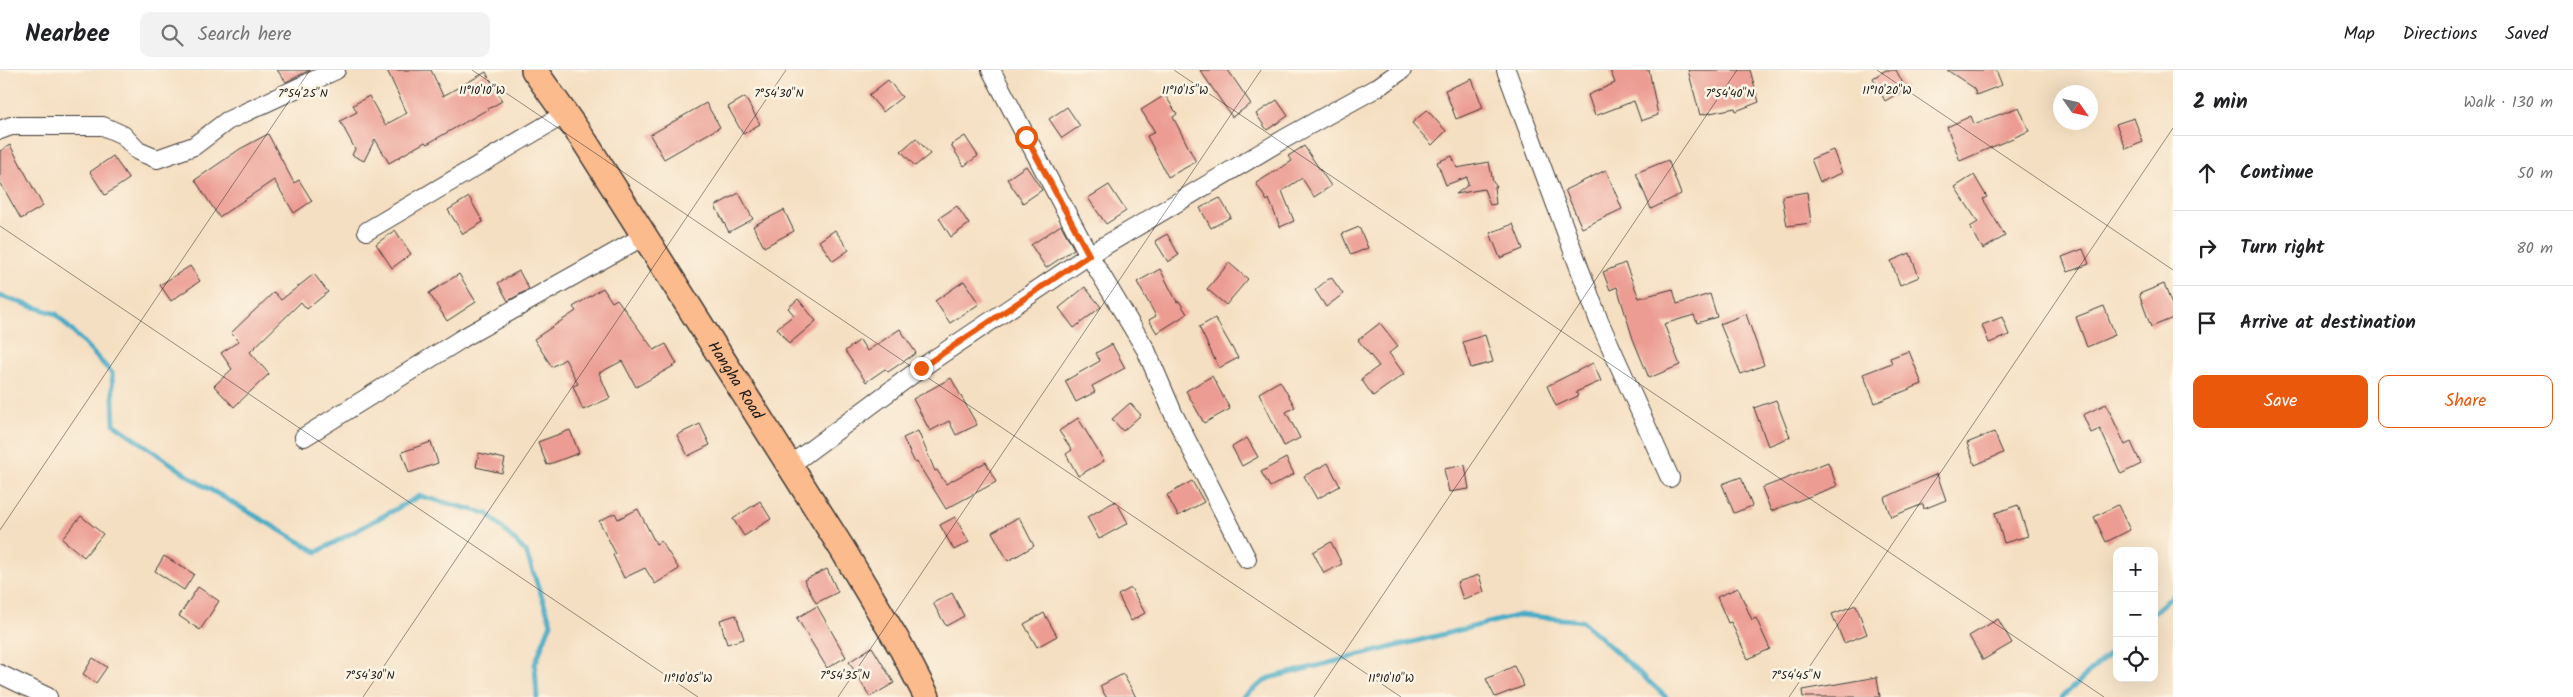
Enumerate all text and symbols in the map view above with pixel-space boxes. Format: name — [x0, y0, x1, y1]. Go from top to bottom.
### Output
search box — [140, 12, 490, 57]
text: Nearbee — [25, 15, 110, 54]
text: Search here — [198, 20, 292, 50]
text: Map — [2343, 20, 2375, 49]
text: Directions — [2403, 20, 2477, 49]
text: Saved — [2505, 20, 2548, 49]
icon: search — [158, 21, 186, 49]
text: 11°10'10"W — [459, 81, 505, 100]
text: 11°10'15"W — [1162, 81, 1208, 100]
text: 11°10'20"W — [1862, 81, 1912, 100]
text: 7°54'25"N — [278, 84, 328, 103]
text: 7°54'30"N — [754, 84, 804, 103]
text: 7°54'40"N — [1705, 84, 1755, 103]
north arrow — [2053, 85, 2098, 130]
text: 2 min — [2193, 86, 2248, 119]
text: Walk · 130 m — [2464, 90, 2553, 115]
route start — [1015, 126, 1038, 149]
text: Continue — [2240, 158, 2313, 188]
icon: ahead — [2193, 159, 2221, 187]
text: 50 m — [2517, 161, 2553, 186]
text: Turn right — [2240, 233, 2325, 263]
icon: right — [2193, 234, 2221, 262]
text: 80 m — [2516, 236, 2553, 261]
text: Arrive at destination — [2240, 308, 2416, 338]
icon: arrive — [2193, 309, 2221, 337]
street label: Hangha Road — [701, 336, 770, 425]
route end — [910, 357, 933, 380]
button: Save — [2193, 375, 2368, 428]
button: Share — [2378, 375, 2553, 428]
map controls — [2113, 547, 2158, 682]
button: + — [2113, 547, 2158, 592]
button: − — [2113, 592, 2158, 637]
button: locate — [2113, 637, 2158, 682]
text: 7°54'30"N — [345, 666, 395, 685]
text: 7°54'35"N — [820, 666, 870, 685]
text: 7°54'45"N — [1771, 666, 1821, 685]
text: 11°10'05"W — [664, 669, 712, 688]
text: 11°10'10"W — [1368, 669, 1414, 688]

